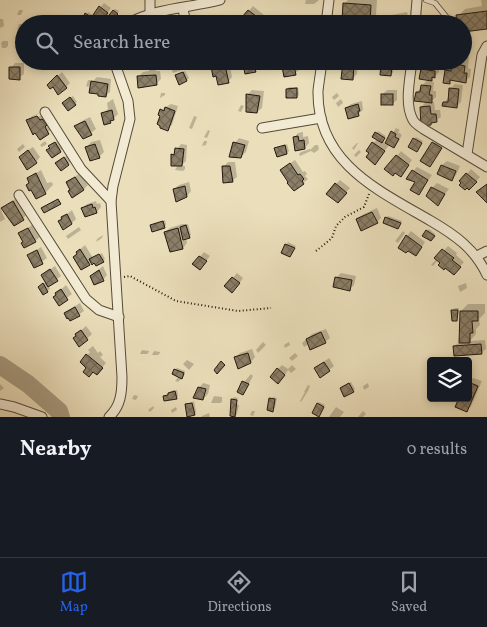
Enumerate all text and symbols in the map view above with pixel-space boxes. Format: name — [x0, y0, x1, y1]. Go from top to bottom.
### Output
search box — [15, 15, 472, 70]
icon: search — [33, 29, 61, 57]
text: Search here — [73, 30, 170, 56]
map controls — [427, 357, 472, 402]
button: layers — [427, 357, 472, 402]
text: Nearby — [20, 435, 91, 464]
text: 0 results — [407, 439, 467, 461]
tab: Map — [60, 568, 88, 617]
tab: Directions — [207, 568, 272, 617]
tab: Saved — [391, 568, 427, 617]

